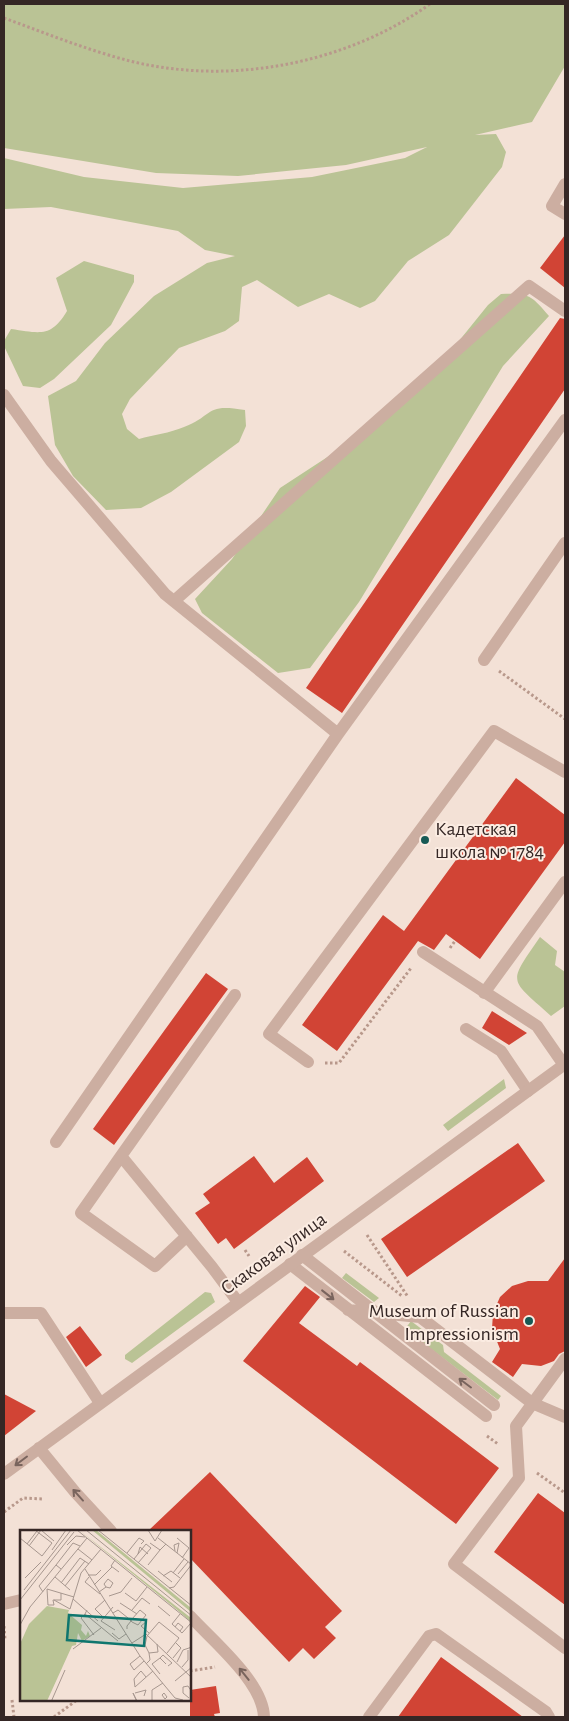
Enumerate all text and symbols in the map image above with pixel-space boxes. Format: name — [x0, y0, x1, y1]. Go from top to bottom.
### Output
place label: Кадетская школа № 1784 — [435, 819, 544, 862]
marker: Кадетская школа № 1784 — [419, 834, 431, 846]
street label: Скаковая улица — [217, 1209, 330, 1299]
one-way arrow — [321, 1290, 335, 1300]
place label: Museum of Russian Impressionism — [369, 1301, 519, 1344]
marker: Museum of Russian Impressionism — [523, 1315, 535, 1327]
one-way arrow — [458, 1378, 472, 1388]
one-way arrow — [14, 1456, 28, 1466]
one-way arrow — [72, 1489, 84, 1502]
inset map — [20, 1530, 191, 1701]
one-way arrow — [238, 1668, 249, 1681]

